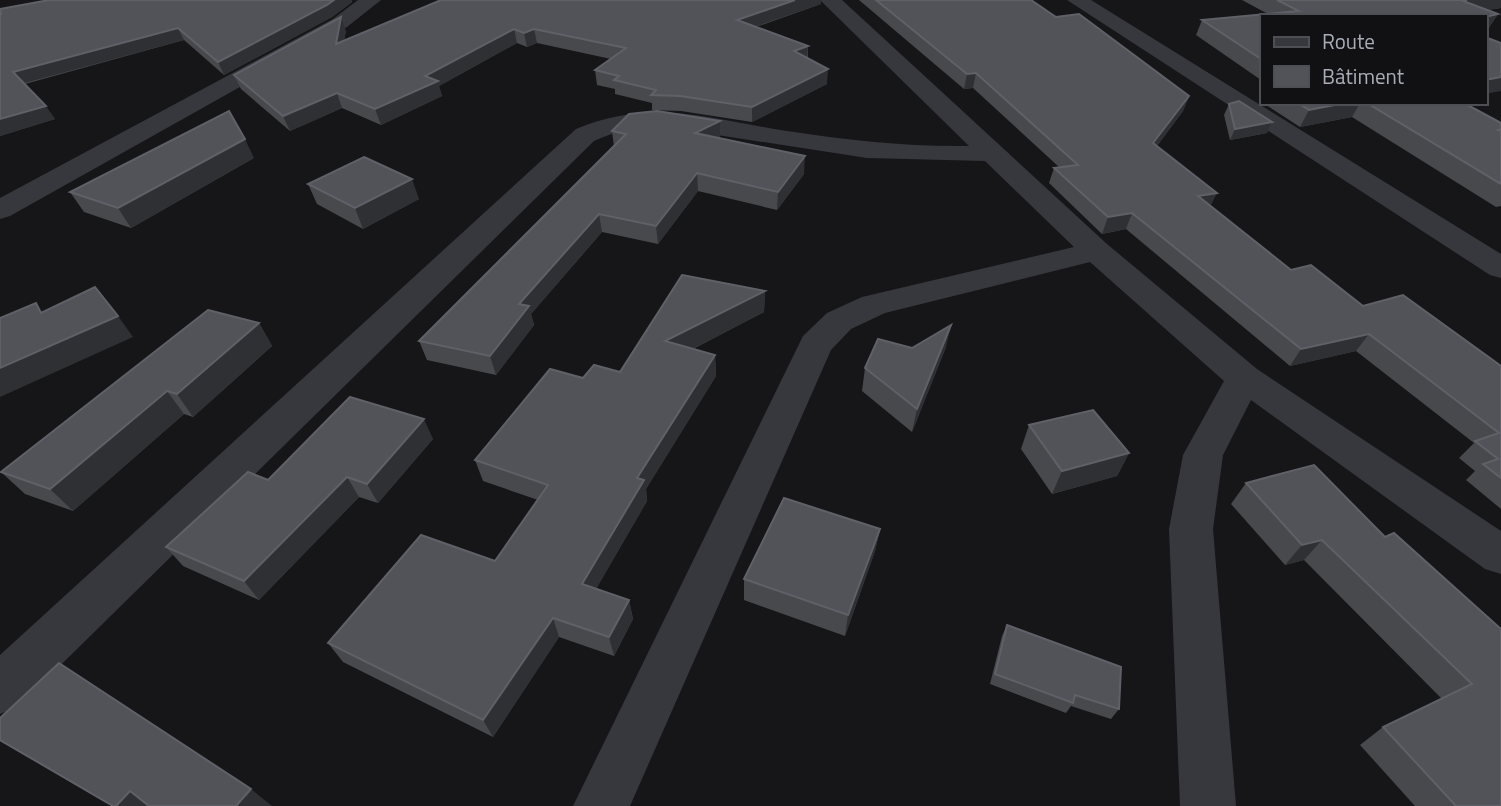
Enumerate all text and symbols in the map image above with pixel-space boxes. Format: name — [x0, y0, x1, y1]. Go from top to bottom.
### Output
legend — [1260, 14, 1487, 105]
text: Route — [1322, 25, 1375, 57]
text: Bâtiment — [1322, 60, 1405, 92]

